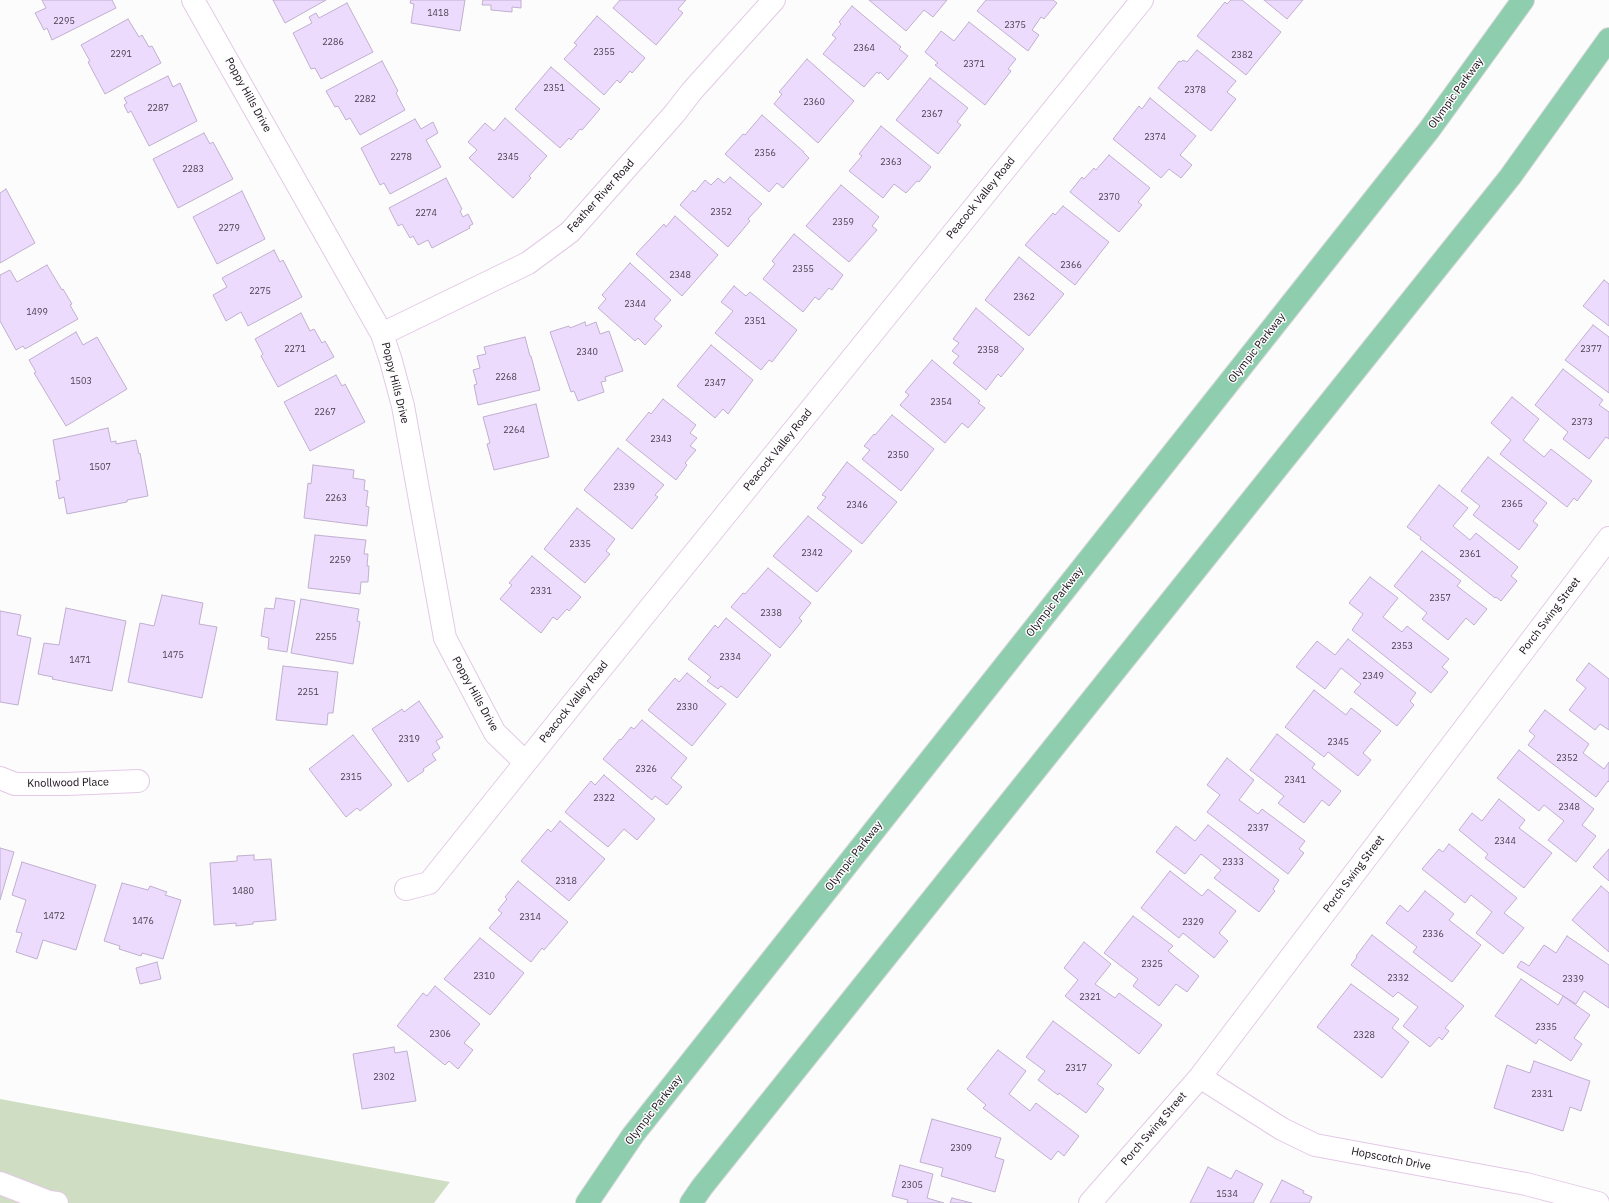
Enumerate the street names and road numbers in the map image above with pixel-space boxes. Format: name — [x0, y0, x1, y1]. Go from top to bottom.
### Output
street label: Poppy Hills Drive — [222, 55, 274, 135]
street label: Olympic Parkway — [1426, 55, 1486, 131]
street label: Peacock Valley Road — [944, 154, 1018, 242]
street label: Feather River Road — [565, 157, 637, 235]
street label: Olympic Parkway — [1226, 310, 1288, 386]
street label: Poppy Hills Drive — [379, 341, 411, 425]
street label: Peacock Valley Road — [741, 406, 815, 494]
street label: Olympic Parkway — [1024, 564, 1086, 640]
street label: Porch Swing Street — [1517, 575, 1583, 657]
street label: Poppy Hills Drive — [449, 654, 501, 734]
street label: Peacock Valley Road — [537, 658, 611, 746]
street label: Knollwood Place — [27, 776, 109, 790]
street label: Olympic Parkway — [823, 818, 885, 894]
street label: Porch Swing Street — [1321, 833, 1387, 915]
street label: Olympic Parkway — [623, 1072, 685, 1148]
street label: Porch Swing Street — [1118, 1089, 1190, 1169]
street label: Hopscotch Drive — [1350, 1145, 1432, 1173]

